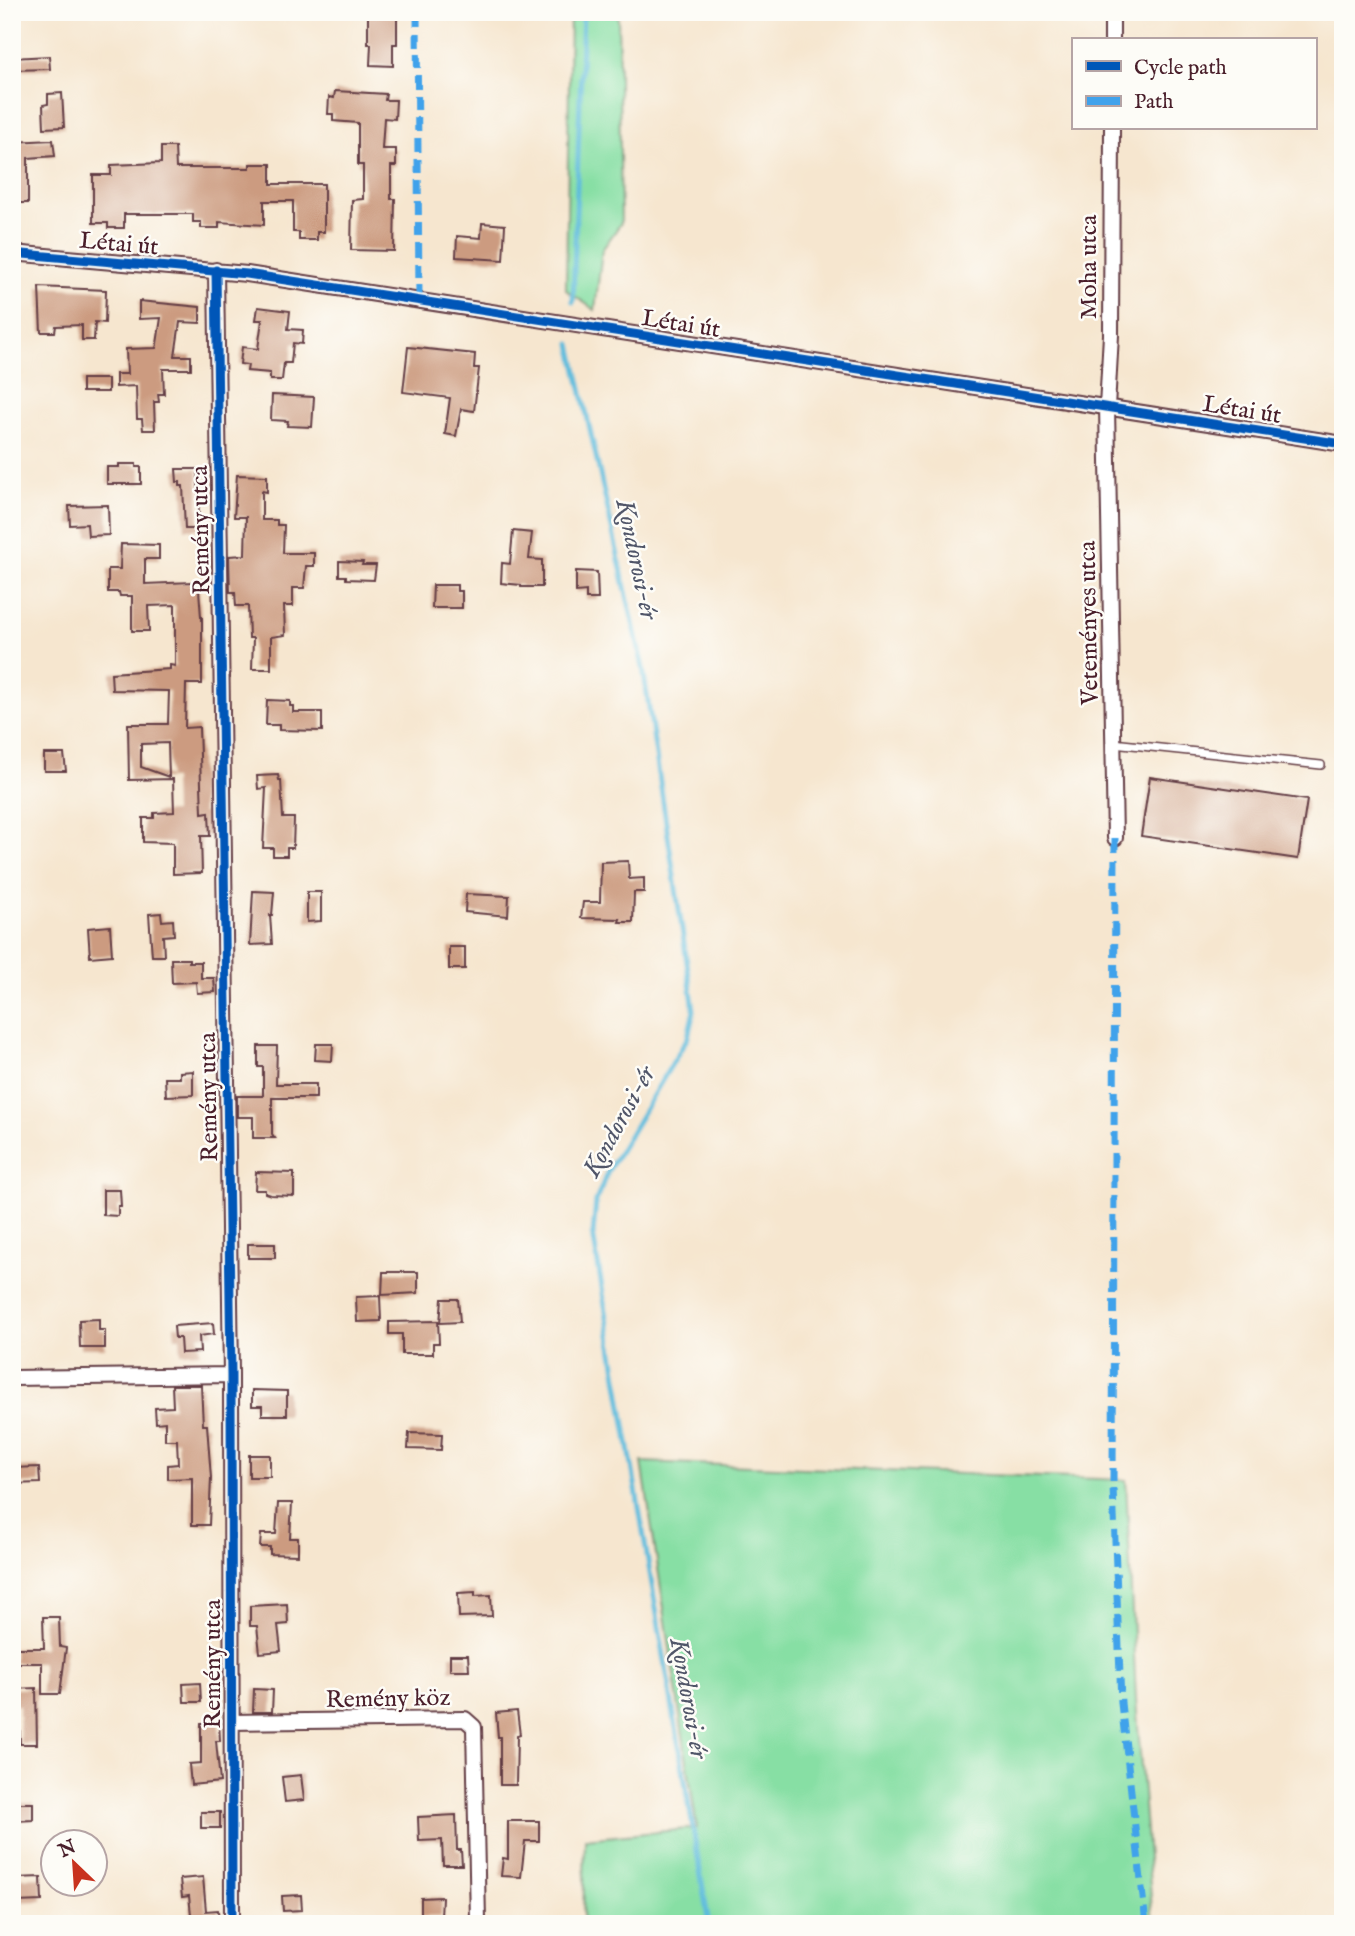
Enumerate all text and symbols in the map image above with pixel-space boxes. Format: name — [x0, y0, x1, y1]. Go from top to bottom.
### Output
legend — [1072, 38, 1316, 130]
text: Cycle path — [1134, 55, 1227, 82]
text: Path — [1134, 89, 1173, 116]
street label: Moha utca — [1074, 214, 1105, 319]
street label: Létai út — [78, 226, 160, 263]
street label: Létai út — [639, 303, 722, 346]
street label: Létai út — [1200, 389, 1283, 432]
street label: Remény utca — [185, 464, 218, 595]
water label: Kondorosi-ér — [607, 495, 666, 624]
street label: Veteményes utca — [1073, 540, 1106, 706]
street label: Remény utca — [193, 1031, 226, 1162]
water label: Kondorosi-ér — [575, 1059, 664, 1184]
street label: Remény utca — [198, 1599, 229, 1729]
water label: Kondorosi-ér — [661, 1634, 716, 1762]
street label: Remény köz — [325, 1683, 451, 1716]
north arrow — [38, 1828, 108, 1898]
text: N — [54, 1835, 81, 1864]

